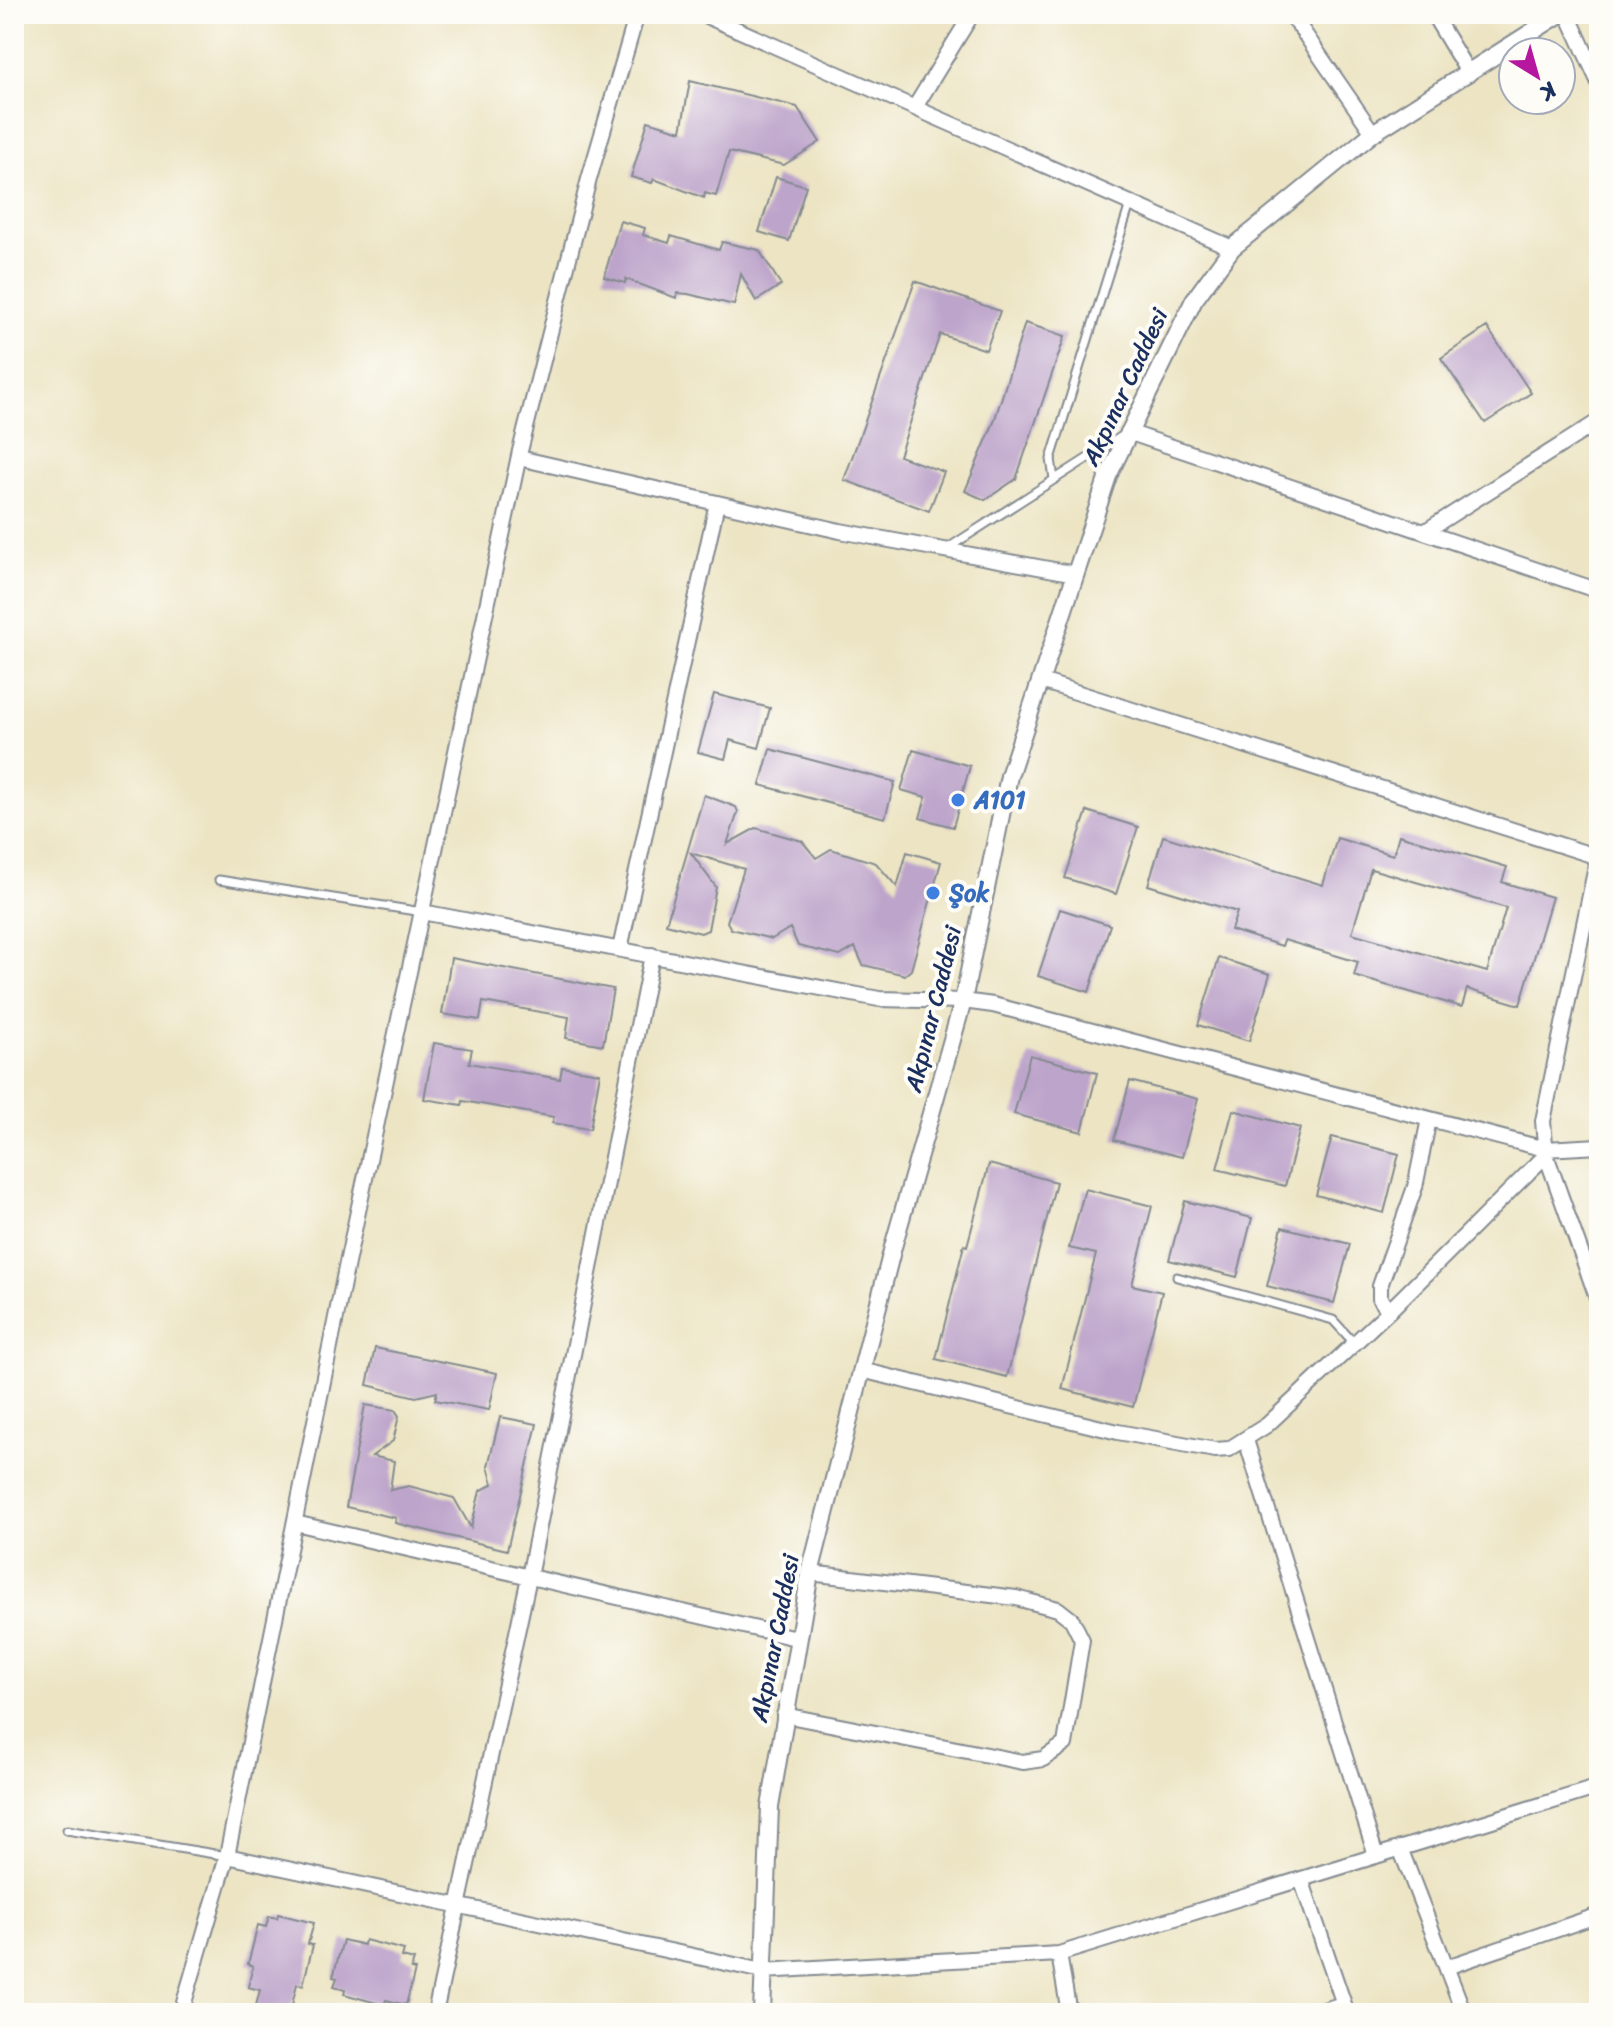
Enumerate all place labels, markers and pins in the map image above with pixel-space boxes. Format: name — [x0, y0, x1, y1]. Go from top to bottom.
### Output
place label: A101 — [973, 779, 1026, 821]
marker: A101 — [949, 791, 967, 809]
place label: Şok — [948, 872, 990, 914]
marker: Şok — [924, 884, 942, 902]

